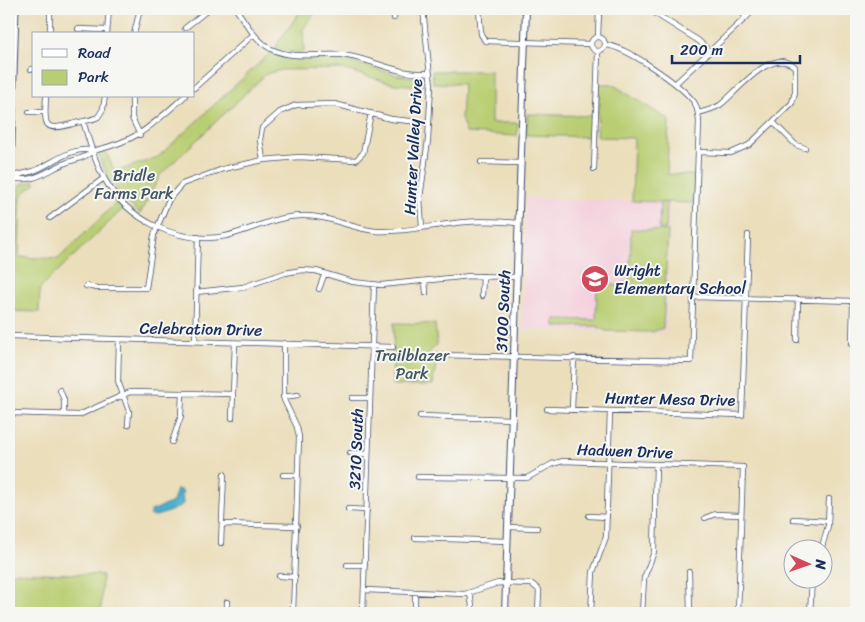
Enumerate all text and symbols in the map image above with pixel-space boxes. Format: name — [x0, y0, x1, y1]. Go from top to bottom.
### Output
legend — [32, 32, 195, 98]
scale bar — [672, 32, 800, 64]
text: 200 m — [680, 37, 724, 63]
text: Road — [78, 40, 111, 66]
text: Park — [78, 64, 109, 90]
street label: Hunter Valley Drive — [395, 78, 431, 216]
park label: Bridle Farms Park — [95, 161, 174, 208]
place label: Wright Elementary School — [614, 256, 746, 303]
school or university icon: Wright Elementary School — [580, 264, 610, 294]
street label: 3100 South — [487, 269, 519, 353]
street label: Celebration Drive — [139, 313, 263, 345]
park label: Trailblazer Park — [375, 341, 451, 388]
street label: Hunter Mesa Drive — [605, 383, 736, 415]
street label: 3210 South — [340, 408, 372, 490]
street label: Hadwen Drive — [576, 435, 674, 467]
north arrow — [782, 540, 832, 590]
text: N — [808, 558, 833, 570]

